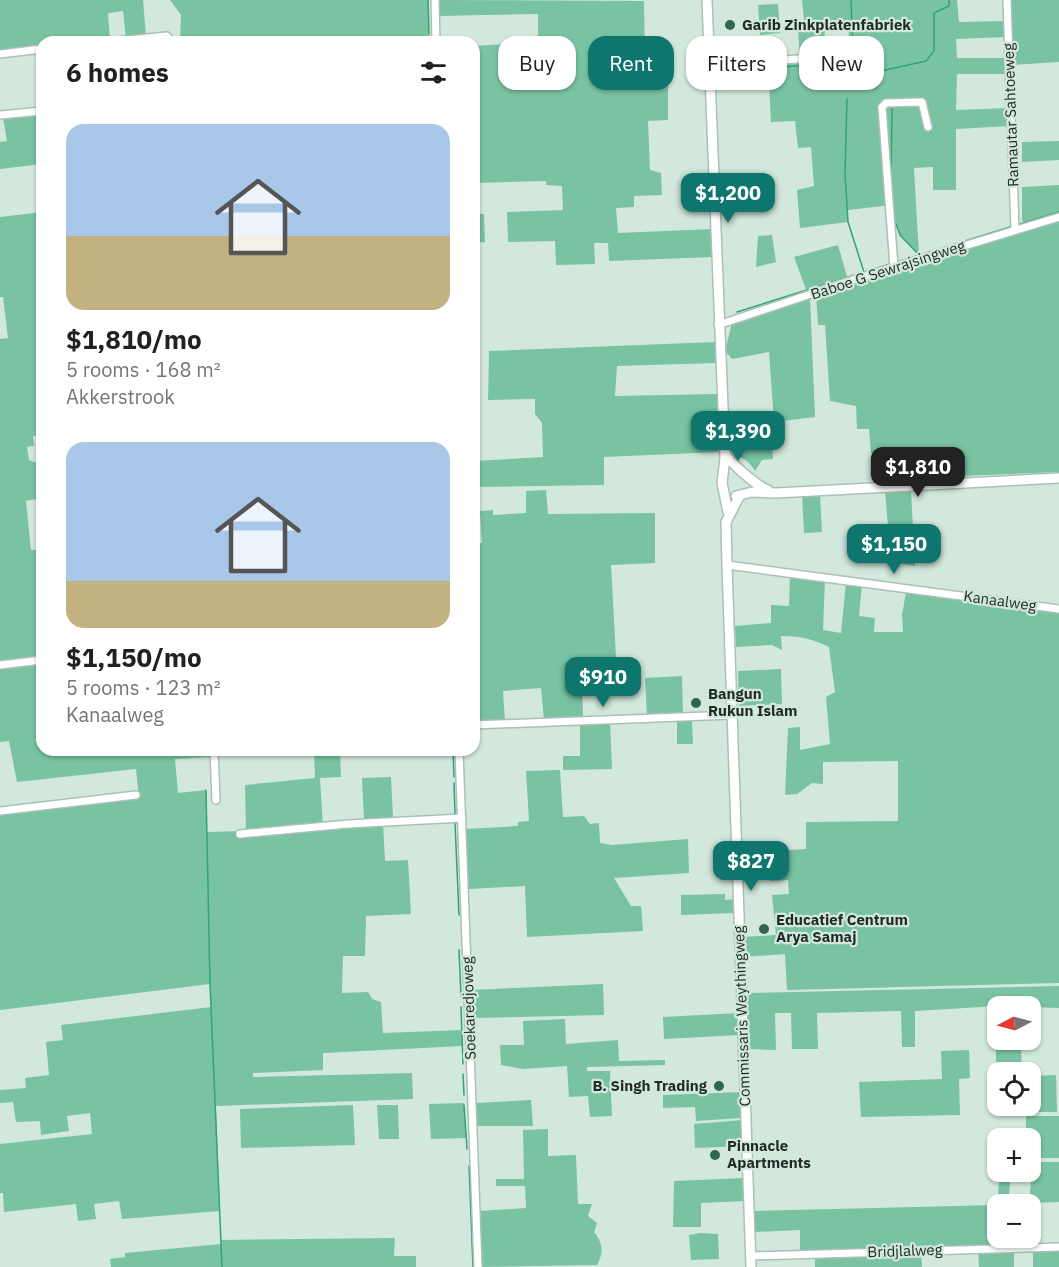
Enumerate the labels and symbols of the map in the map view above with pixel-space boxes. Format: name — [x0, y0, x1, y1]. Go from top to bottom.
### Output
place label: Garib Zinkplatenfabriek — [742, 15, 911, 34]
marker: Garib Zinkplatenfabriek — [723, 18, 737, 32]
street label: Ramautar Sahtoeweg — [998, 43, 1023, 187]
pin: $1,200 — [679, 173, 777, 224]
street label: Baboe G Sewrajsingweg — [808, 236, 968, 303]
pin: $1,390 — [689, 411, 787, 462]
pin: $1,810 — [869, 447, 967, 498]
pin: $1,150 — [845, 524, 943, 575]
street label: Kanaalweg — [962, 586, 1038, 615]
pin: $910 — [567, 657, 639, 708]
place label: Bangun Rukun Islam — [708, 684, 797, 720]
marker: Bangun Rukun Islam — [689, 696, 703, 710]
pin: $827 — [715, 841, 787, 892]
place label: Educatief Centrum Arya Samaj — [776, 910, 908, 946]
marker: Educatief Centrum Arya Samaj — [757, 922, 771, 936]
street label: Commissaris Weythingweg — [729, 925, 754, 1107]
street label: Soekaredjoweg — [457, 956, 480, 1060]
north arrow — [987, 996, 1041, 1050]
place label: B. Singh Trading — [593, 1076, 708, 1095]
marker: B. Singh Trading — [712, 1079, 726, 1093]
place label: Pinnacle Apartments — [727, 1136, 811, 1172]
marker: Pinnacle Apartments — [708, 1148, 722, 1162]
street label: Bridjlalweg — [867, 1240, 943, 1261]

